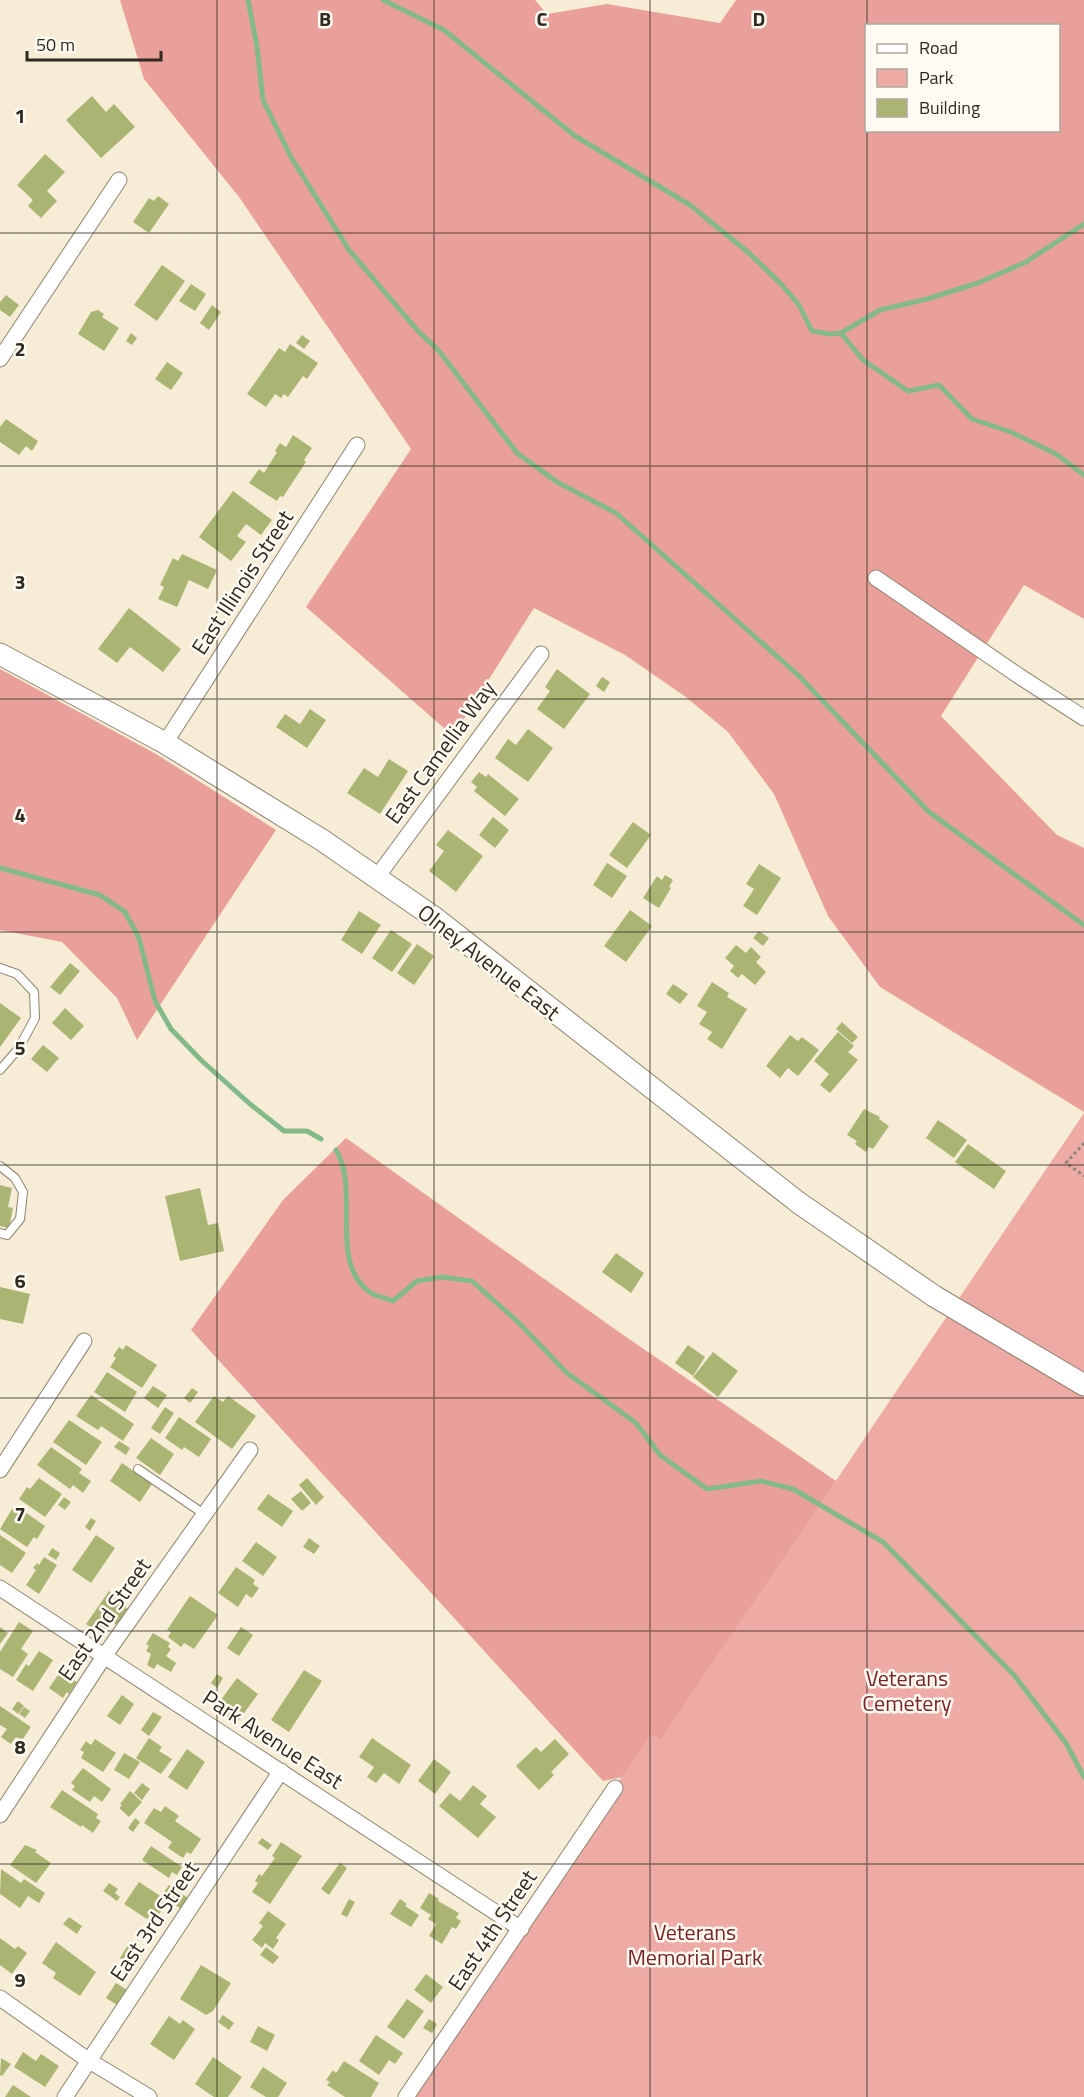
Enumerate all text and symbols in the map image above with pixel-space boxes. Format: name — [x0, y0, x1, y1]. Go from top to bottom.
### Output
text: B — [319, 3, 331, 34]
text: C — [537, 3, 548, 34]
text: D — [753, 3, 765, 34]
scale bar — [27, 24, 160, 62]
legend — [865, 24, 1060, 132]
text: 50 m — [36, 31, 75, 58]
text: Road — [919, 34, 958, 61]
text: Park — [919, 64, 954, 91]
text: Building — [919, 94, 980, 121]
text: 1 — [14, 100, 26, 131]
text: 2 — [14, 333, 26, 364]
street label: East Illinois Street — [182, 503, 302, 661]
text: 3 — [14, 566, 26, 597]
street label: East Camellia Way — [376, 673, 504, 831]
text: 4 — [14, 799, 26, 830]
street label: Olney Avenue East — [411, 895, 568, 1029]
text: 5 — [14, 1032, 26, 1063]
text: 6 — [14, 1265, 26, 1296]
text: 7 — [14, 1498, 26, 1529]
street label: East 2nd Street — [49, 1550, 159, 1687]
park label: Veterans Cemetery — [862, 1661, 952, 1720]
street label: Park Avenue East — [196, 1681, 350, 1797]
text: 8 — [14, 1731, 26, 1762]
street label: East 3rd Street — [101, 1854, 207, 1988]
street label: East 4th Street — [439, 1862, 545, 1997]
park label: Veterans Memorial Park — [628, 1915, 763, 1974]
text: 9 — [14, 1964, 26, 1995]

